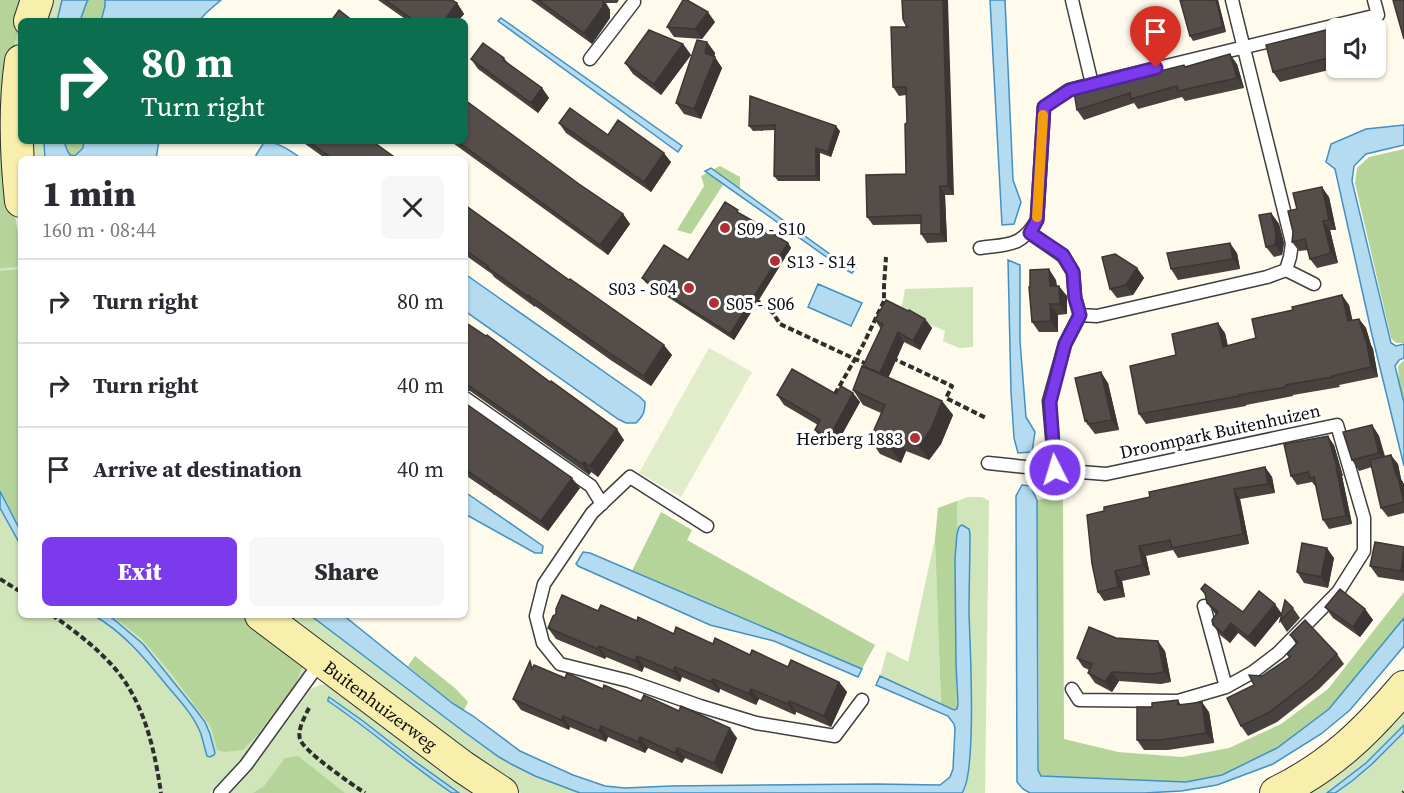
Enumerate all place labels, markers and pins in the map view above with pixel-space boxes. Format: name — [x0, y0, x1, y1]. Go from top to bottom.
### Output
pin — [1130, 6, 1181, 68]
place label: S09 - S10 — [737, 216, 805, 241]
marker: S09 - S10 — [718, 221, 732, 235]
place label: S13 - S14 — [787, 249, 855, 274]
marker: S13 - S14 — [768, 254, 782, 268]
place label: S03 - S04 — [609, 276, 677, 301]
marker: S03 - S04 — [682, 281, 696, 295]
place label: S05 - S06 — [726, 291, 794, 316]
marker: S05 - S06 — [707, 296, 721, 310]
place label: Herberg 1883 — [796, 426, 903, 451]
marker: Herberg 1883 — [908, 431, 922, 445]

